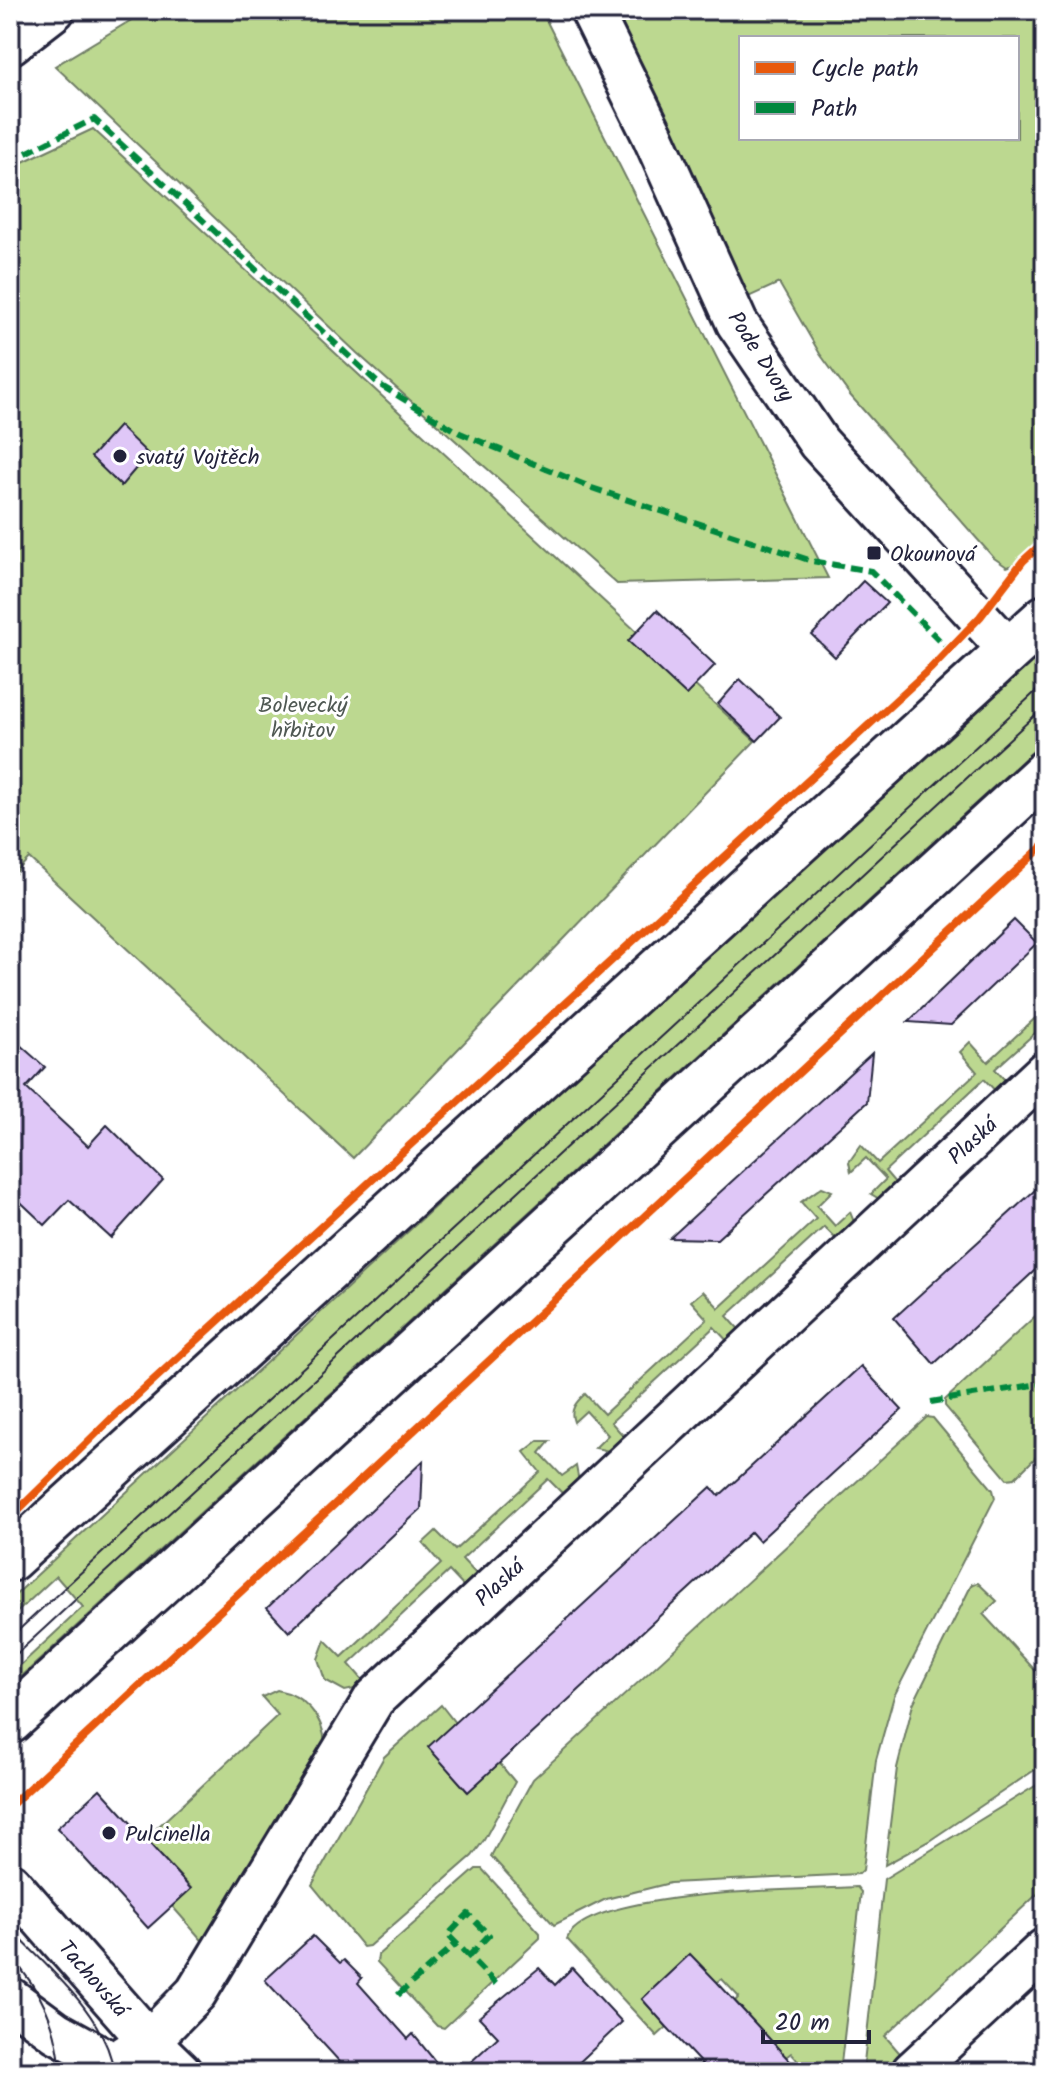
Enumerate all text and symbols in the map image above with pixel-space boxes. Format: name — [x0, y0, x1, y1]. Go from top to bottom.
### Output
legend — [739, 36, 1019, 140]
text: Cycle path — [811, 50, 919, 89]
text: Path — [811, 90, 857, 129]
street label: Pode Dvory — [717, 305, 803, 411]
place label: svatý Vojtěch — [136, 441, 260, 476]
marker: svatý Vojtěch — [111, 447, 129, 465]
place label: Okounová — [890, 538, 978, 573]
marker: Okounová — [865, 544, 883, 562]
park label: Bolevecký hřbitov — [259, 689, 349, 749]
street label: Plaská — [941, 1108, 1009, 1174]
street label: Plaská — [468, 1550, 536, 1616]
place label: Pulcinella — [125, 1818, 211, 1853]
marker: Pulcinella — [100, 1824, 118, 1842]
street label: Tachovská — [48, 1933, 138, 2028]
scale bar — [763, 1994, 869, 2044]
text: 20 m — [775, 2004, 830, 2043]

